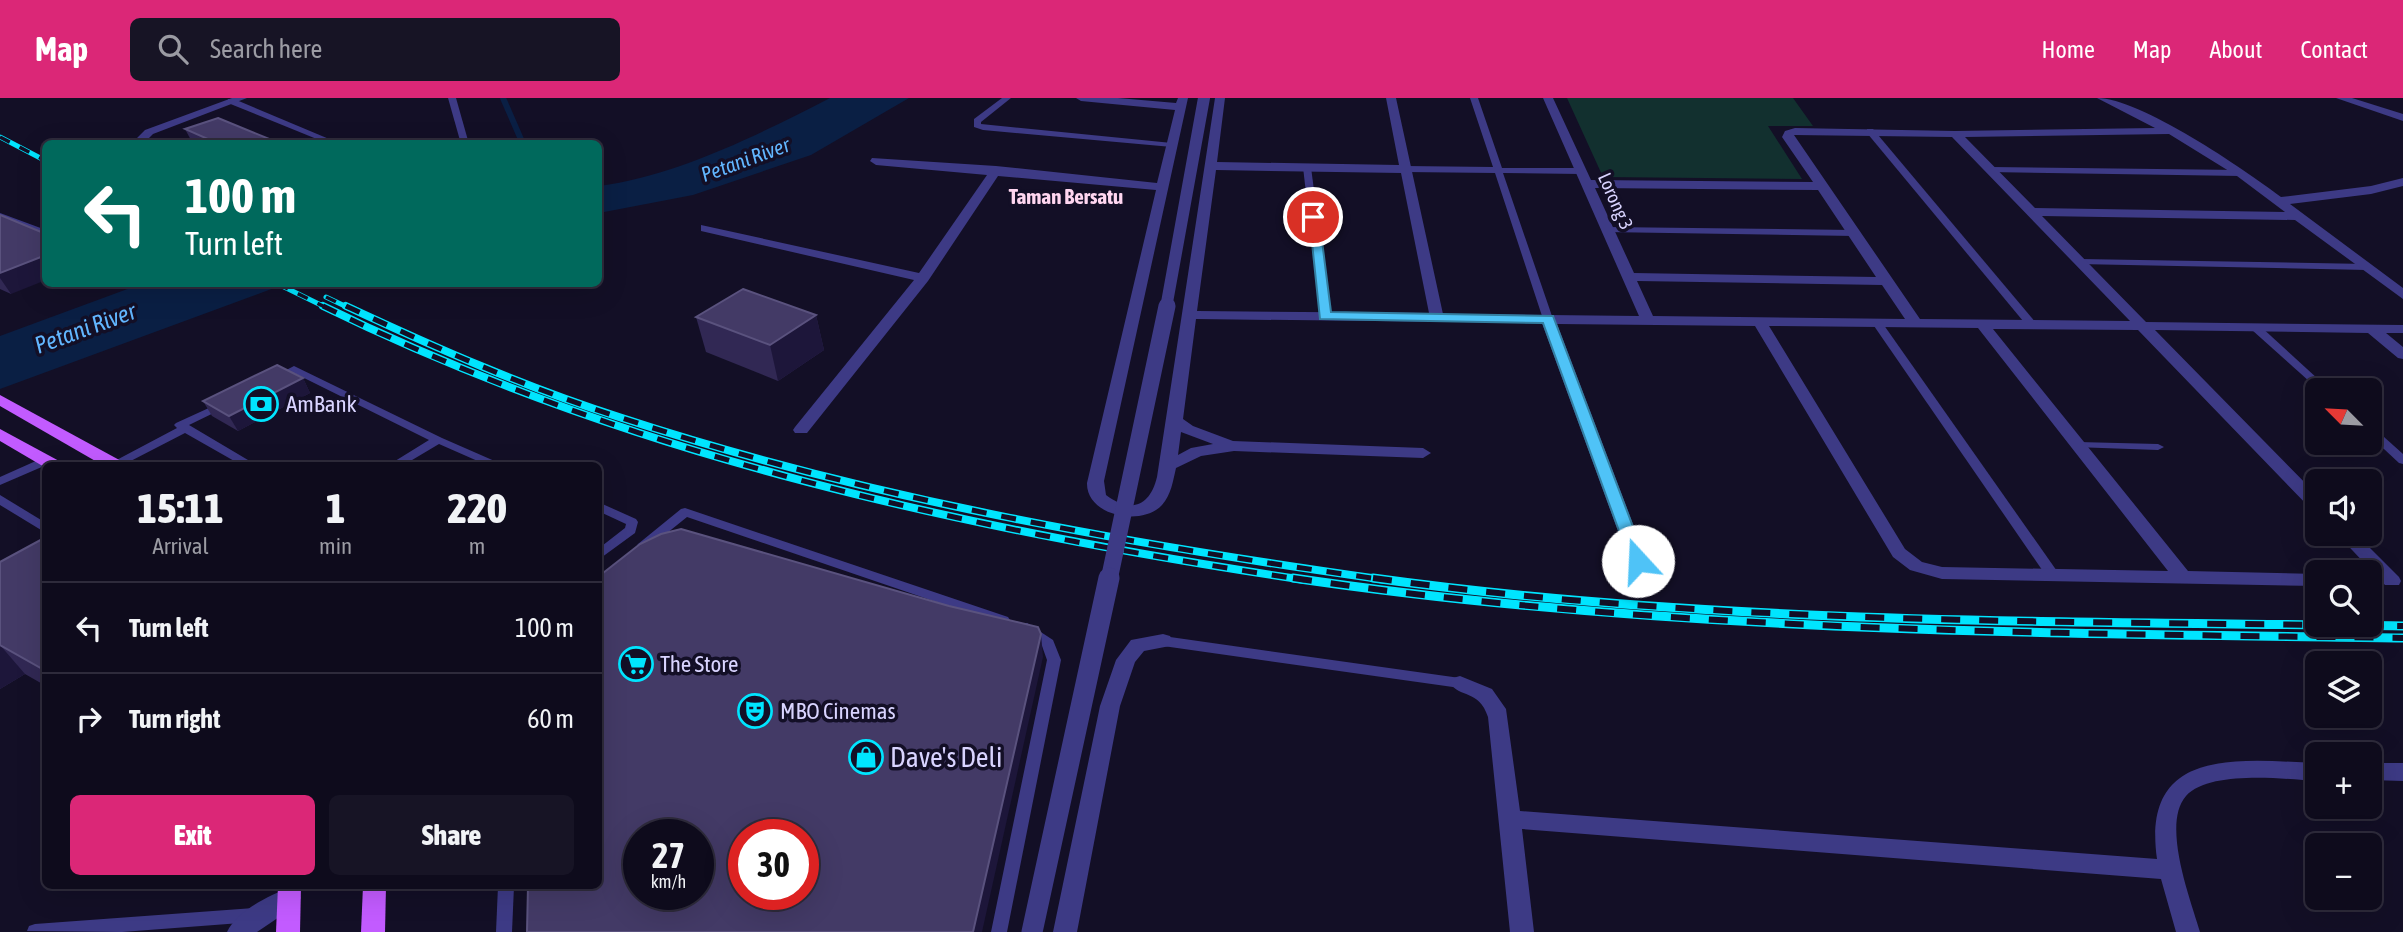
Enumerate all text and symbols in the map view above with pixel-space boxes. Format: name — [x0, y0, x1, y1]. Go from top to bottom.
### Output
search box — [130, 18, 620, 81]
text: Map — [35, 30, 88, 68]
icon: search — [154, 30, 192, 68]
text: Search here — [210, 34, 322, 64]
text: Home — [2041, 36, 2095, 63]
text: Map — [2133, 36, 2171, 63]
text: About — [2209, 36, 2262, 63]
text: Contact — [2300, 36, 2368, 63]
water label: Petani River — [697, 132, 793, 186]
text: 100 m — [185, 167, 296, 223]
icon: left — [70, 168, 161, 259]
street label: Lorong 3 — [1594, 169, 1638, 233]
district label: Taman Bersatu — [1009, 184, 1123, 208]
pin — [1283, 187, 1343, 247]
icon: arrive — [1294, 198, 1332, 236]
text: Turn left — [185, 225, 283, 262]
water label: Petani River — [31, 297, 140, 359]
north arrow — [2305, 378, 2382, 455]
map controls — [2305, 378, 2382, 910]
bank icon: AmBank — [242, 385, 280, 423]
place label: AmBank — [286, 391, 357, 417]
button: sound — [2305, 469, 2382, 546]
text: 15:11 — [137, 484, 224, 532]
text: 1 — [326, 484, 345, 532]
text: 220 — [447, 484, 507, 532]
position arrow — [1601, 524, 1675, 598]
text: Arrival — [152, 533, 209, 559]
text: min — [319, 533, 352, 559]
text: m — [469, 533, 485, 559]
button: search — [2305, 560, 2382, 637]
icon: left — [70, 609, 108, 647]
text: Turn left — [129, 613, 209, 643]
text: 100 m — [515, 613, 574, 643]
supermarket icon: The Store — [617, 645, 655, 683]
place label: The Store — [660, 651, 738, 677]
button: layers — [2305, 651, 2382, 728]
theatre icon: MBO Cinemas — [736, 692, 774, 730]
place label: MBO Cinemas — [780, 698, 896, 724]
icon: right — [70, 700, 108, 738]
text: Turn right — [129, 704, 220, 734]
text: 60 m — [527, 704, 574, 734]
shop icon: Dave's Deli — [847, 738, 885, 776]
place label: Dave's Deli — [890, 741, 1002, 773]
button: + — [2305, 742, 2382, 819]
button: Exit — [70, 795, 315, 875]
button: Share — [329, 795, 574, 875]
speed limit sign: 30 — [728, 819, 819, 910]
button: − — [2305, 833, 2382, 910]
text: 27 — [652, 835, 685, 875]
text: km/h — [651, 871, 686, 892]

